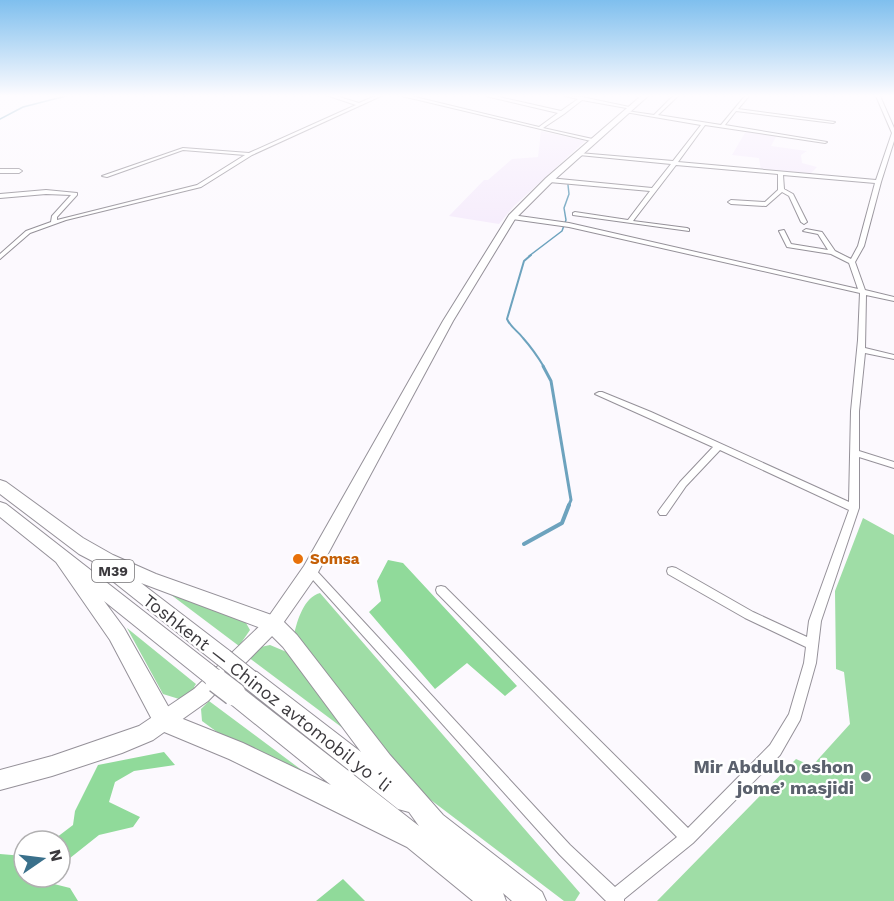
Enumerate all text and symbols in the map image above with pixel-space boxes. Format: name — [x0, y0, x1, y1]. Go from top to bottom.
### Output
place label: Somsa — [310, 550, 360, 568]
marker: Somsa — [291, 552, 305, 566]
road number: M39 — [92, 560, 134, 582]
street label: Toshkent — Chinoz avtomobil yoʻli — [139, 589, 395, 796]
place label: Mir Abdullo eshon jome’ masjidi — [693, 756, 854, 798]
marker: Mir Abdullo eshon jome’ masjidi — [859, 770, 873, 784]
north arrow — [12, 829, 72, 889]
text: N — [45, 847, 67, 864]

